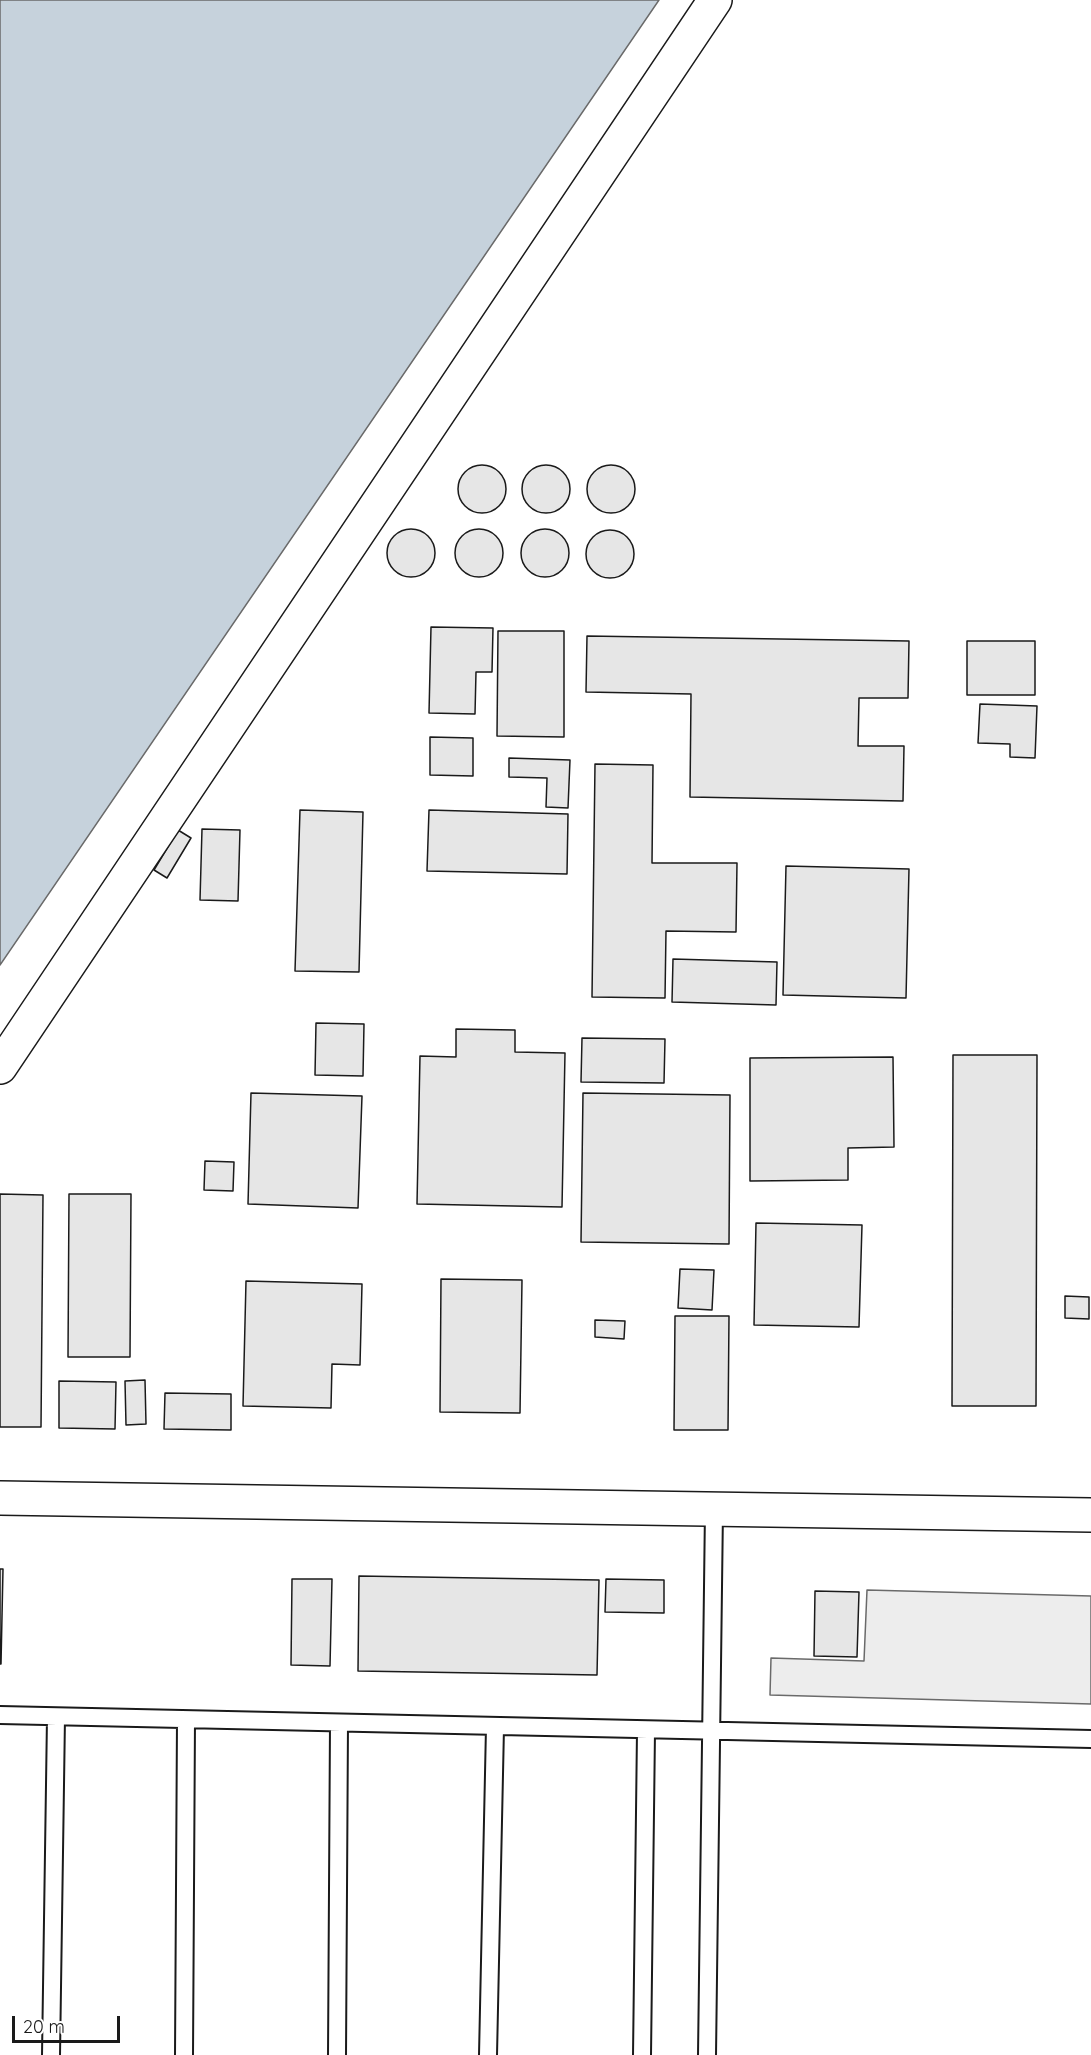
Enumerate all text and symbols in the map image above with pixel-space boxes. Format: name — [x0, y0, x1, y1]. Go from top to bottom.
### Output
scale bar — [15, 2004, 123, 2042]
text: 20 m — [23, 2015, 65, 2038]

